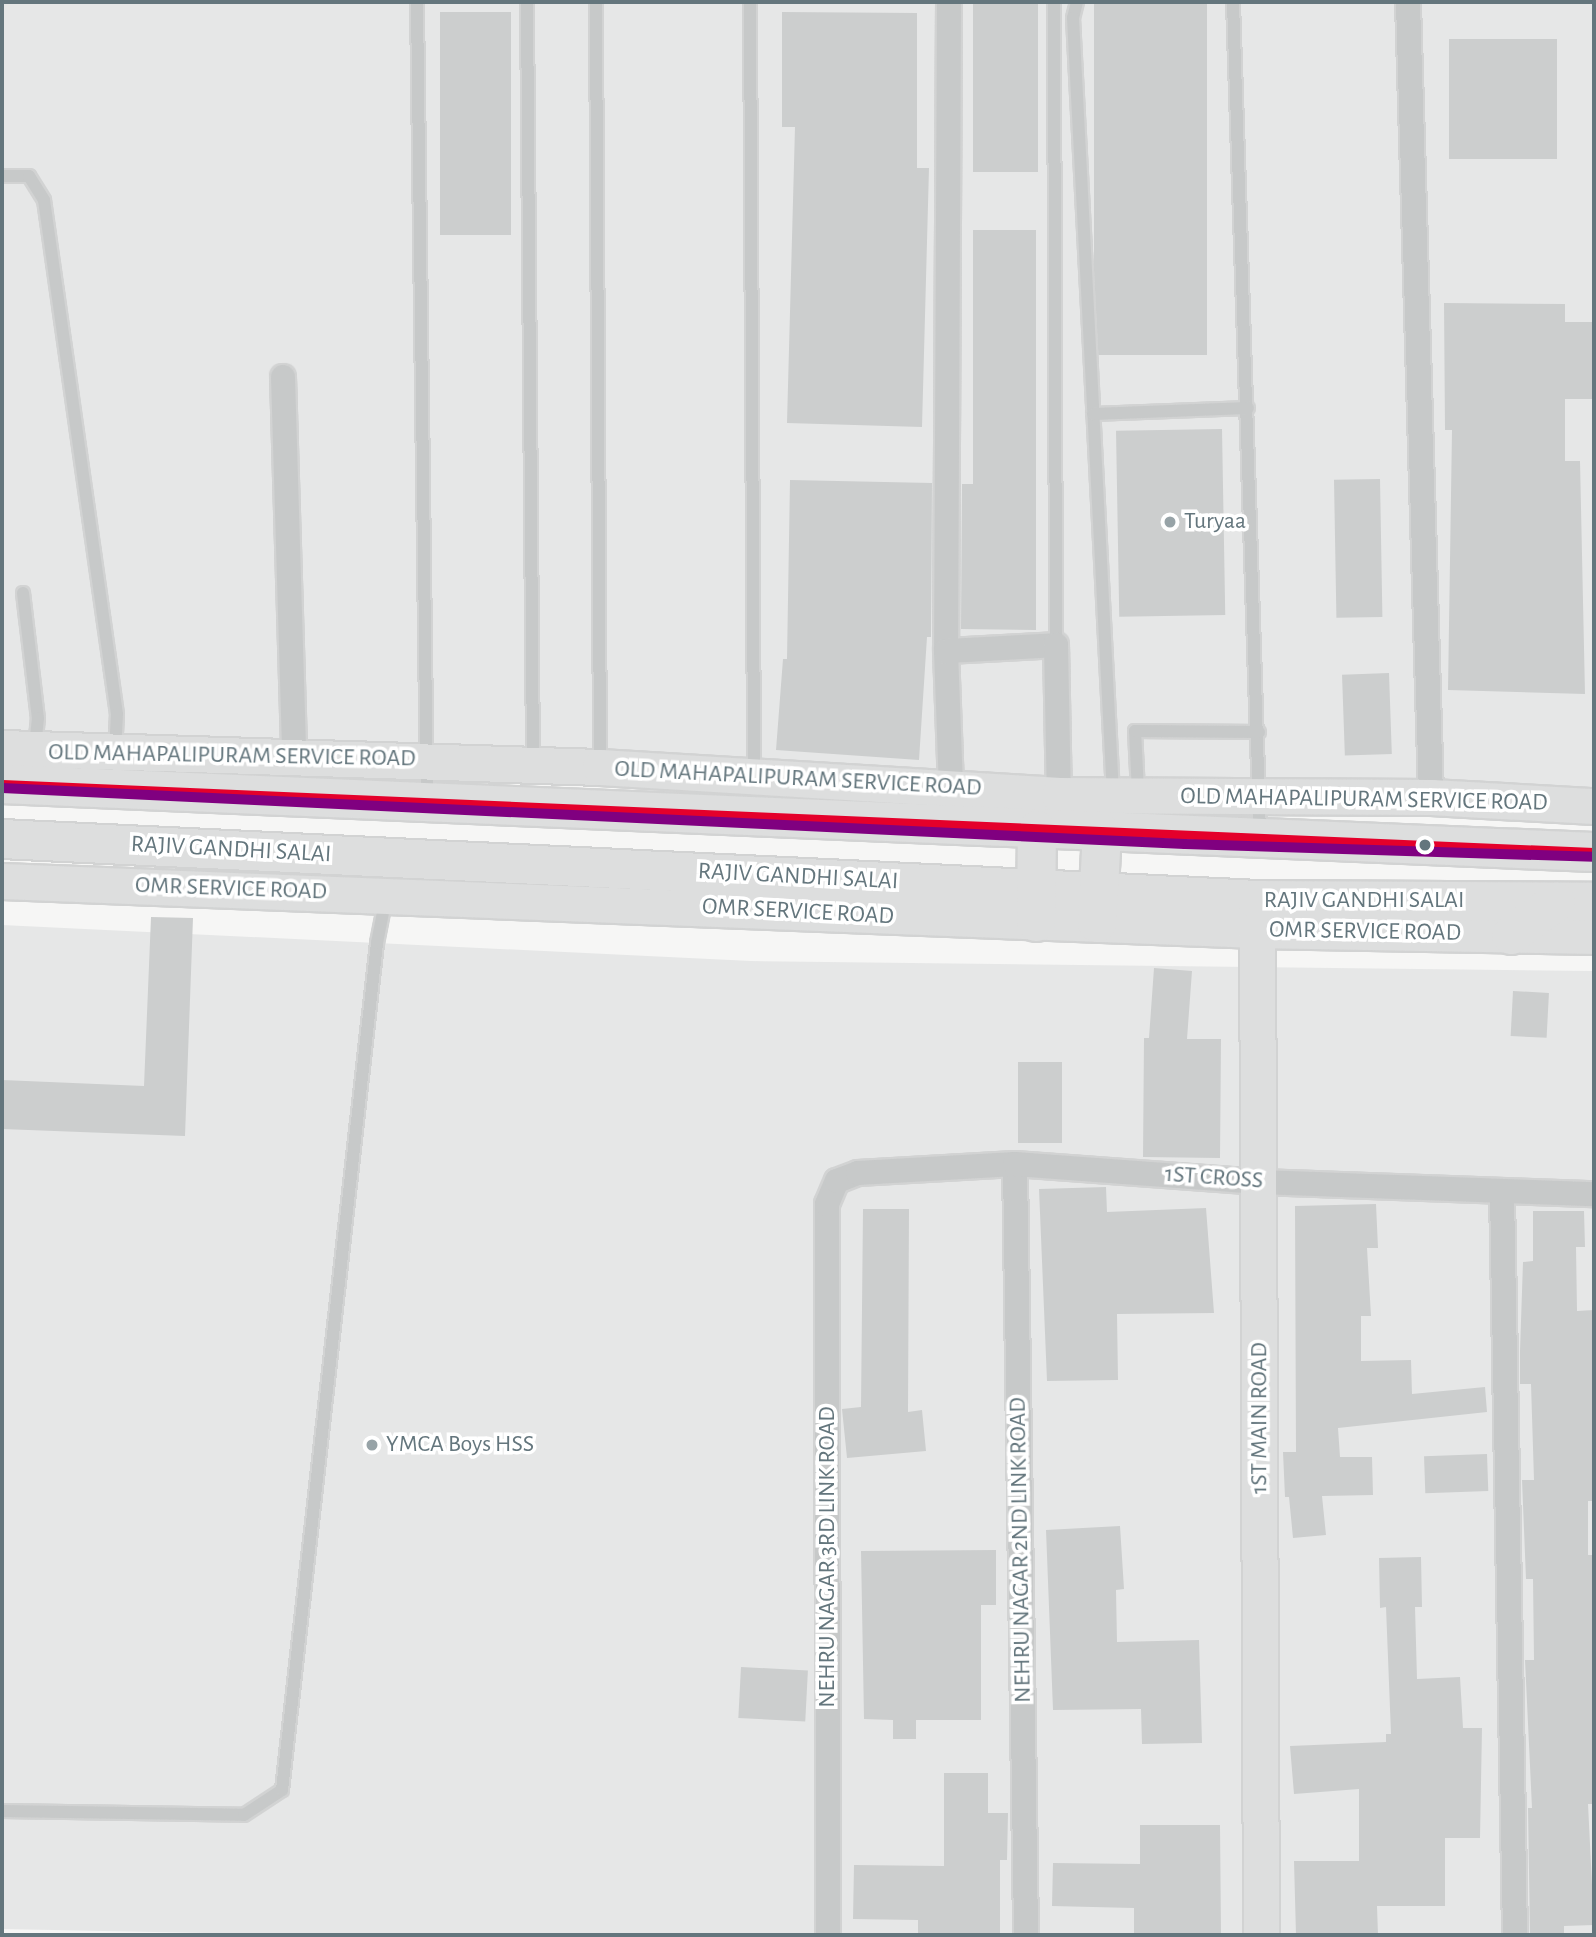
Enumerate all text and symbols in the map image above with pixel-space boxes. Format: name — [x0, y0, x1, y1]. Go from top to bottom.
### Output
place label: Turyaa — [1184, 508, 1246, 536]
marker: Turyaa — [1162, 514, 1178, 530]
street label: OLD MAHAPALIPURAM SERVICE ROAD — [48, 738, 416, 774]
street label: OLD MAHAPALIPURAM SERVICE ROAD — [614, 755, 982, 803]
street label: OLD MAHAPALIPURAM SERVICE ROAD — [1180, 782, 1548, 818]
street label: RAJIV GANDHI SALAI — [130, 830, 332, 870]
unlabelled marker — [1418, 838, 1432, 852]
street label: RAJIV GANDHI SALAI — [697, 857, 899, 897]
street label: OMR SERVICE ROAD — [135, 871, 327, 907]
street label: RAJIV GANDHI SALAI — [1264, 887, 1464, 915]
street label: OMR SERVICE ROAD — [701, 893, 895, 931]
street label: OMR SERVICE ROAD — [1269, 916, 1461, 948]
street label: 1ST CROSS — [1164, 1160, 1264, 1196]
street label: 1ST MAIN ROAD — [1246, 1342, 1274, 1494]
street label: NEHRU NAGAR 2ND LINK ROAD — [1004, 1397, 1038, 1703]
street label: NEHRU NAGAR 3RD LINK ROAD — [814, 1406, 842, 1708]
place label: YMCA Boys HSS — [386, 1431, 534, 1459]
marker: YMCA Boys HSS — [364, 1437, 380, 1453]

